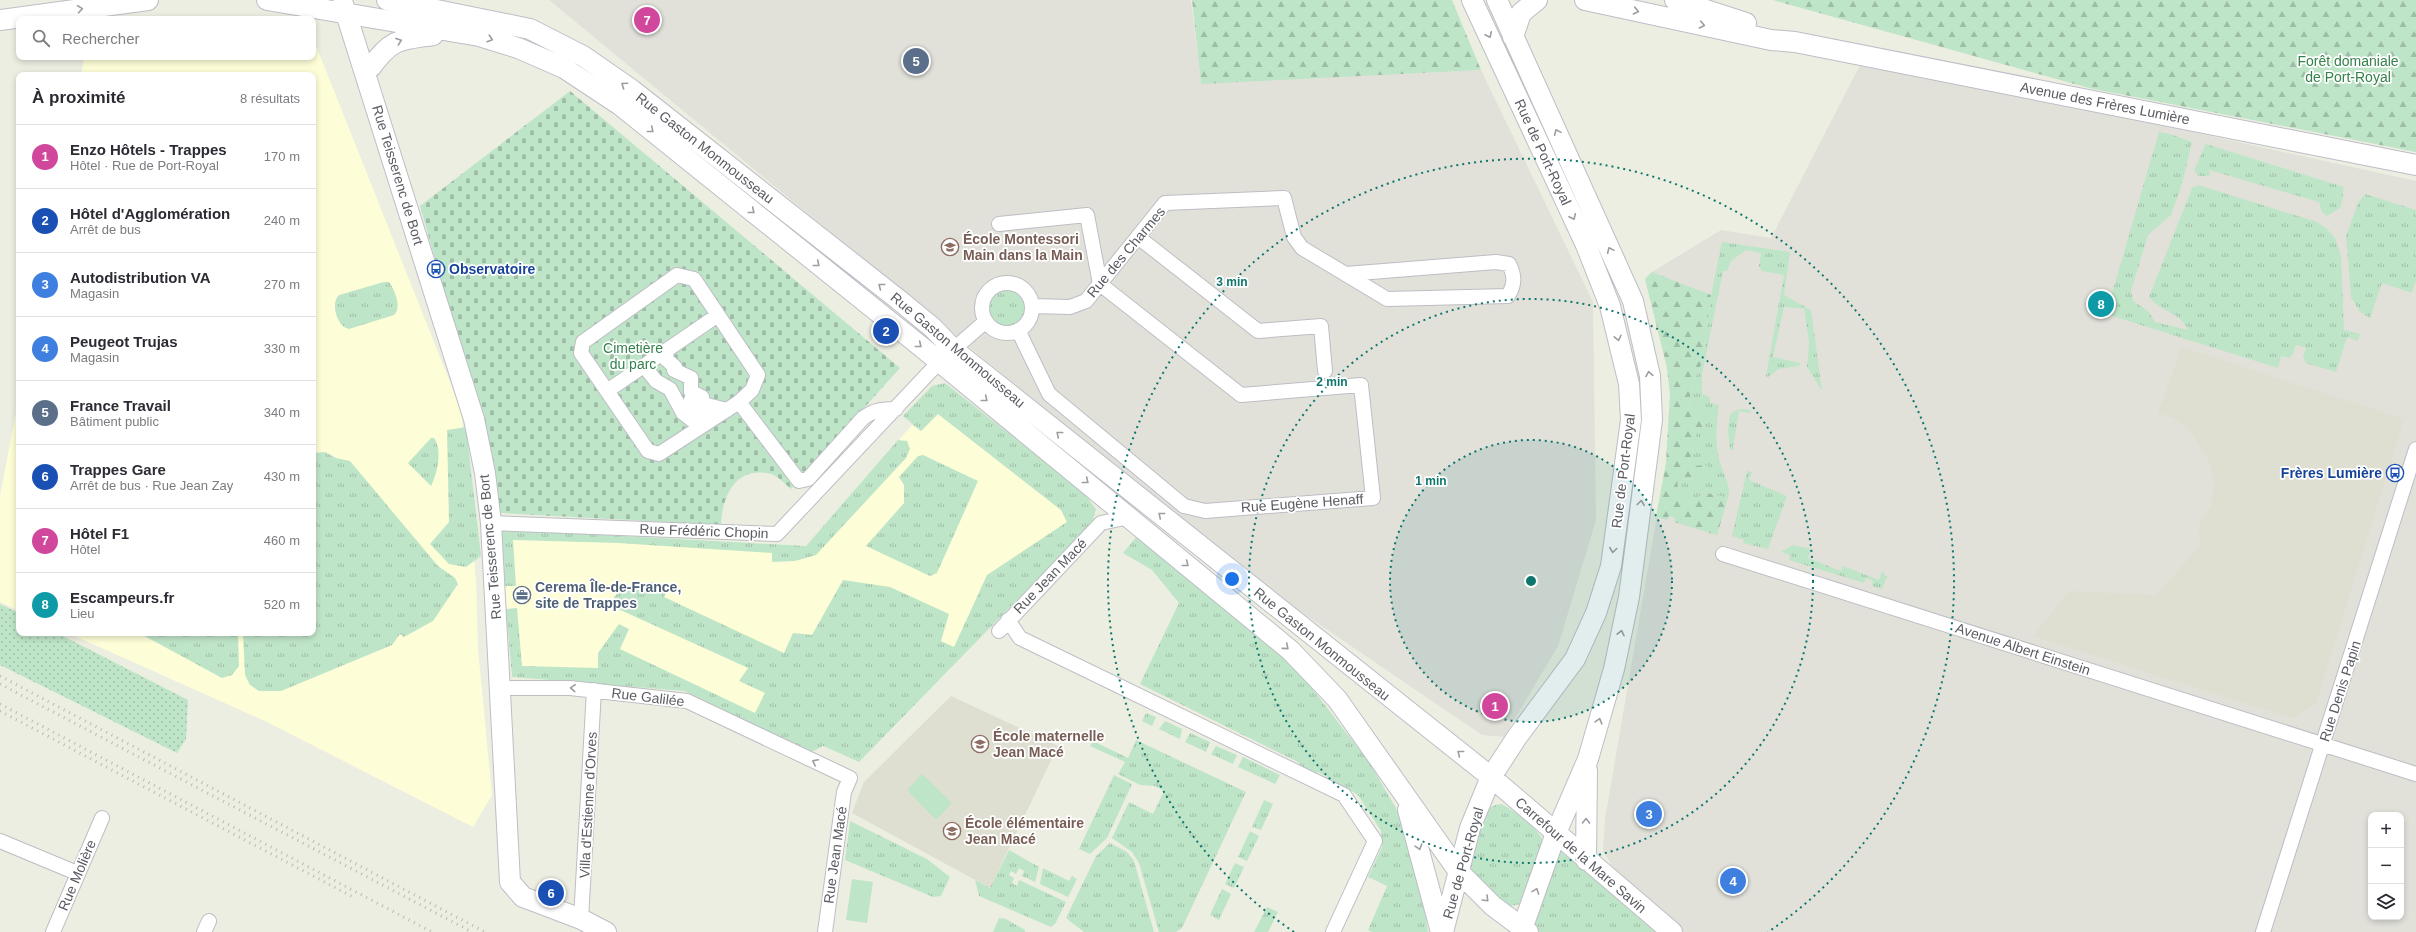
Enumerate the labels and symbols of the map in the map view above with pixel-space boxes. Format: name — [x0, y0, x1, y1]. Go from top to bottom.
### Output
one-way arrow — [77, 5, 83, 14]
pin: 7 — [634, 5, 660, 35]
one-way arrow — [1633, 7, 1640, 15]
one-way arrow — [1699, 21, 1706, 29]
one-way arrow — [1484, 31, 1492, 39]
one-way arrow — [487, 34, 494, 43]
one-way arrow — [396, 38, 403, 46]
pin: 5 — [903, 46, 929, 76]
park label: Forêt domaniale de Port-Royal — [2297, 53, 2399, 85]
street label: Avenue des Frères Lumière — [2019, 79, 2191, 127]
one-way arrow — [622, 83, 629, 90]
street label: Rue Gaston Monmousseau — [633, 89, 777, 207]
street label: Rue de Port-Royal — [1511, 96, 1575, 208]
street label: Rue Teisserenc de Bort — [369, 103, 427, 247]
one-way arrow — [646, 125, 654, 132]
one-way arrow — [1554, 129, 1562, 136]
street label: Rue des Charmes — [1084, 204, 1168, 300]
one-way arrow — [748, 207, 755, 214]
one-way arrow — [1568, 212, 1576, 220]
place label: École Montessori Main dans la Main — [963, 231, 1083, 263]
school or university icon: École Montessori Main dans la Main — [940, 237, 960, 257]
one-way arrow — [1607, 247, 1615, 254]
bus stop icon: Observatoire — [426, 259, 446, 279]
one-way arrow — [813, 259, 820, 266]
place label: Observatoire — [449, 261, 536, 277]
text: 3 min — [1216, 275, 1248, 289]
one-way arrow — [878, 284, 885, 291]
street label: Rue Gaston Monmousseau — [888, 289, 1028, 411]
pin: 8 — [2088, 289, 2114, 319]
pin: 2 — [873, 316, 899, 346]
one-way arrow — [1613, 334, 1622, 341]
park label: Cimetière du parc — [603, 340, 663, 372]
one-way arrow — [914, 341, 921, 348]
one-way arrow — [1645, 371, 1654, 377]
text: 2 min — [1316, 375, 1348, 389]
one-way arrow — [980, 395, 987, 402]
street label: Rue de Port-Royal — [1608, 413, 1638, 529]
one-way arrow — [1057, 432, 1064, 439]
bus stop icon: Frères Lumière — [2385, 463, 2405, 483]
place label: Frères Lumière — [2281, 465, 2382, 481]
street label: Rue Teisserenc de Bort — [476, 474, 504, 620]
text: 1 min — [1415, 474, 1447, 488]
one-way arrow — [1081, 477, 1088, 484]
street label: Rue Eugène Henaff — [1240, 491, 1364, 515]
one-way arrow — [1636, 500, 1645, 506]
one-way arrow — [1158, 513, 1165, 520]
street label: Rue Frédéric Chopin — [639, 521, 769, 541]
street label: Rue Jean Macé — [1010, 535, 1090, 617]
one-way arrow — [1609, 547, 1618, 553]
one-way arrow — [1181, 559, 1189, 566]
your location — [1222, 569, 1242, 589]
centre of rings — [1524, 574, 1538, 588]
place label: Cerema Île-de-France, site de Trappes — [535, 578, 681, 611]
street label: Rue Gaston Monmousseau — [1251, 584, 1393, 704]
office icon: Cerema Île-de-France, site de Trappes — [512, 585, 532, 605]
street label: Avenue Albert Einstein — [1954, 620, 2092, 678]
one-way arrow — [1617, 630, 1625, 636]
street label: Rue Denis Papin — [2316, 639, 2364, 743]
one-way arrow — [1281, 642, 1289, 649]
one-way arrow — [570, 684, 576, 693]
street label: Rue Galilée — [611, 685, 685, 709]
pin: 1 — [1482, 691, 1508, 721]
one-way arrow — [1594, 718, 1603, 725]
place label: École maternelle Jean Macé — [993, 728, 1104, 760]
street label: Villa d'Estienne d'Orves — [576, 731, 600, 879]
school or university icon: École maternelle Jean Macé — [970, 734, 990, 754]
one-way arrow — [1457, 751, 1464, 758]
one-way arrow — [811, 760, 819, 767]
street label: Carrefour de la Mare Savin — [1512, 794, 1650, 916]
pin: 3 — [1636, 799, 1662, 829]
street label: Rue Jean Macé — [820, 805, 850, 905]
street label: Rue de Port-Royal — [1439, 805, 1487, 921]
place label: École élémentaire Jean Macé — [965, 815, 1084, 847]
one-way arrow — [1582, 818, 1590, 824]
school or university icon: École élémentaire Jean Macé — [942, 821, 962, 841]
street label: Rue Molière — [55, 837, 99, 913]
one-way arrow — [1414, 843, 1423, 850]
pin: 4 — [1720, 866, 1746, 896]
pin: 6 — [538, 878, 564, 908]
one-way arrow — [1531, 888, 1539, 895]
one-way arrow — [1481, 894, 1489, 902]

